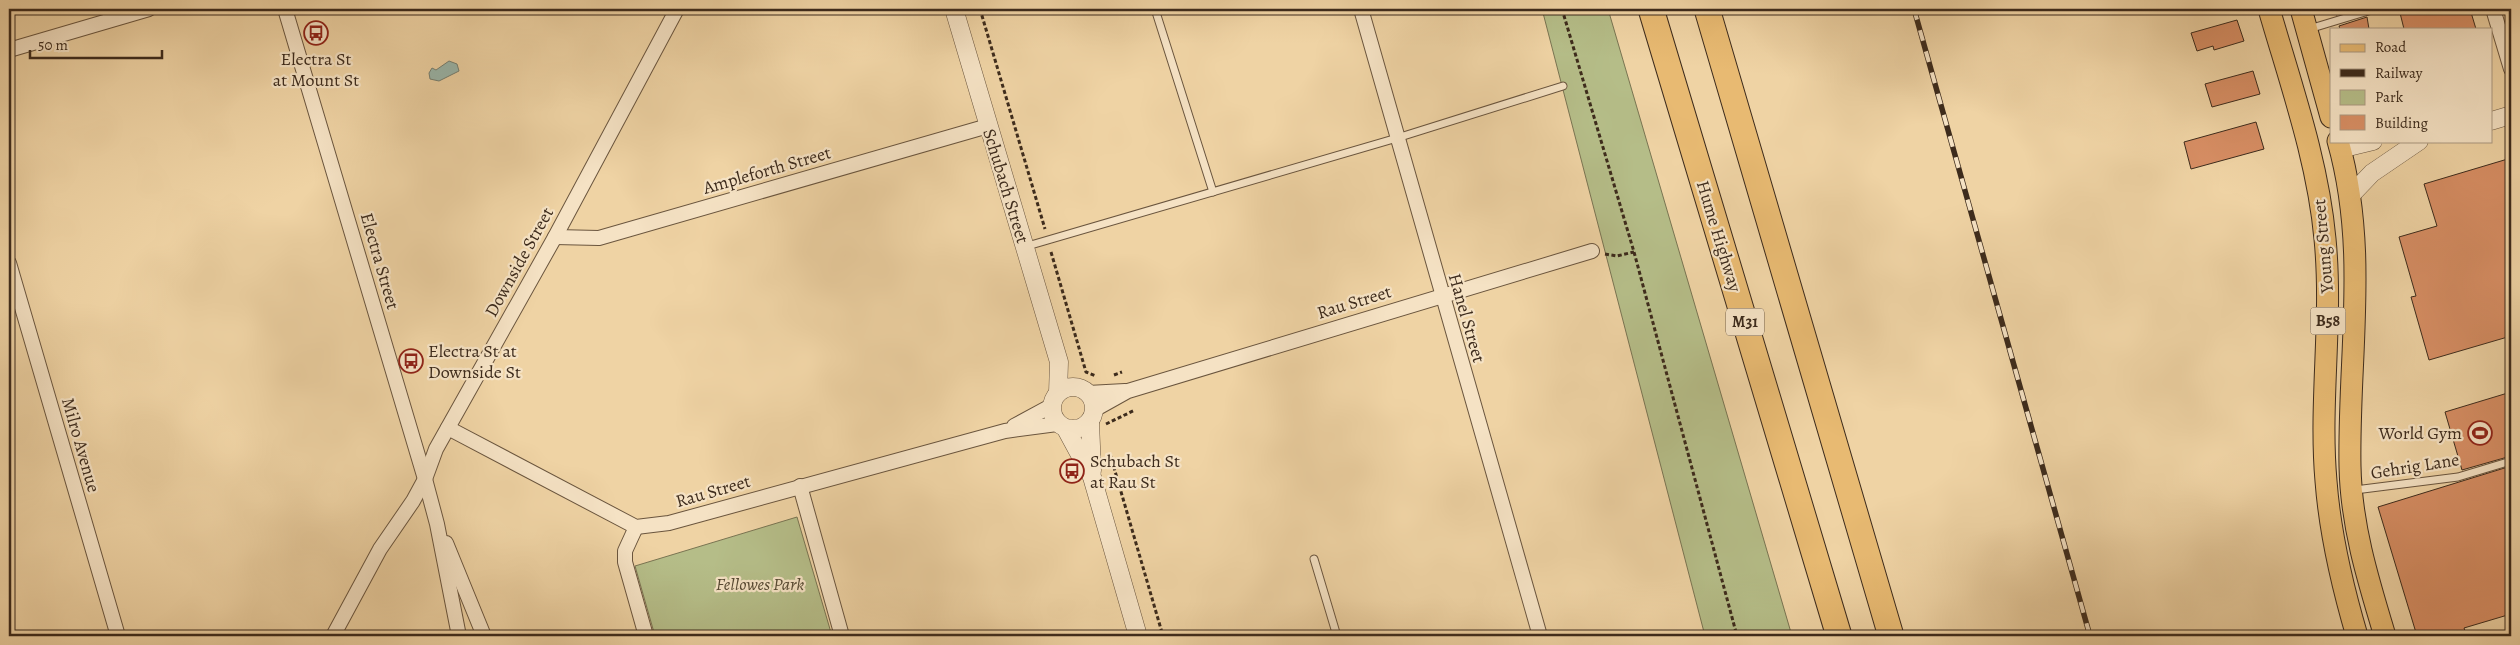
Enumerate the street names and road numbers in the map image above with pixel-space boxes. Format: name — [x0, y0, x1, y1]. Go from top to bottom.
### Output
street label: Schubach Street — [977, 126, 1035, 246]
street label: Ampleforth Street — [699, 140, 834, 200]
street label: Hume Highway — [1691, 177, 1748, 295]
street label: Young Street — [2307, 198, 2339, 295]
street label: Downside Street — [479, 203, 559, 321]
street label: Electra Street — [355, 210, 405, 312]
street label: Hanel Street — [1443, 271, 1491, 365]
street label: Rau Street — [1314, 279, 1394, 325]
road number: M31 — [1726, 308, 1764, 336]
road number: B58 — [2310, 308, 2346, 334]
street label: Milro Avenue — [56, 395, 106, 495]
street label: Gehrig Lane — [2369, 447, 2461, 485]
street label: Rau Street — [673, 469, 753, 513]

